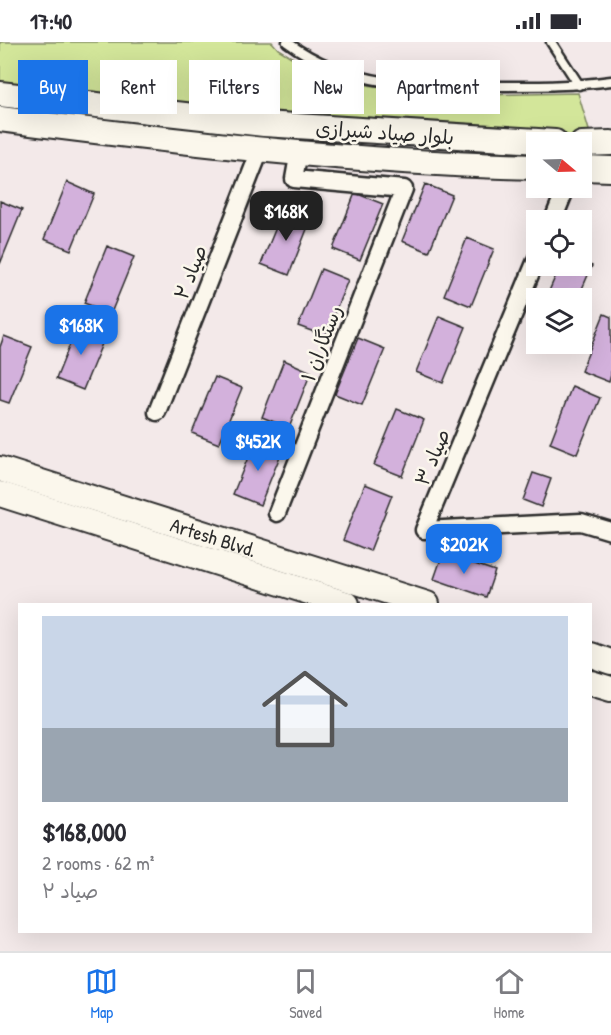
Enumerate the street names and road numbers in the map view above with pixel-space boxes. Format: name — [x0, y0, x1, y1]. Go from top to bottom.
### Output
street label: بلوار صیاد شیرازی — [315, 114, 455, 150]
street label: صیاد ۲ — [167, 241, 213, 303]
street label: رستگاران ۱ — [294, 301, 348, 385]
street label: صیاد ۳ — [408, 424, 456, 490]
street label: Artesh Blvd. — [167, 510, 260, 563]

